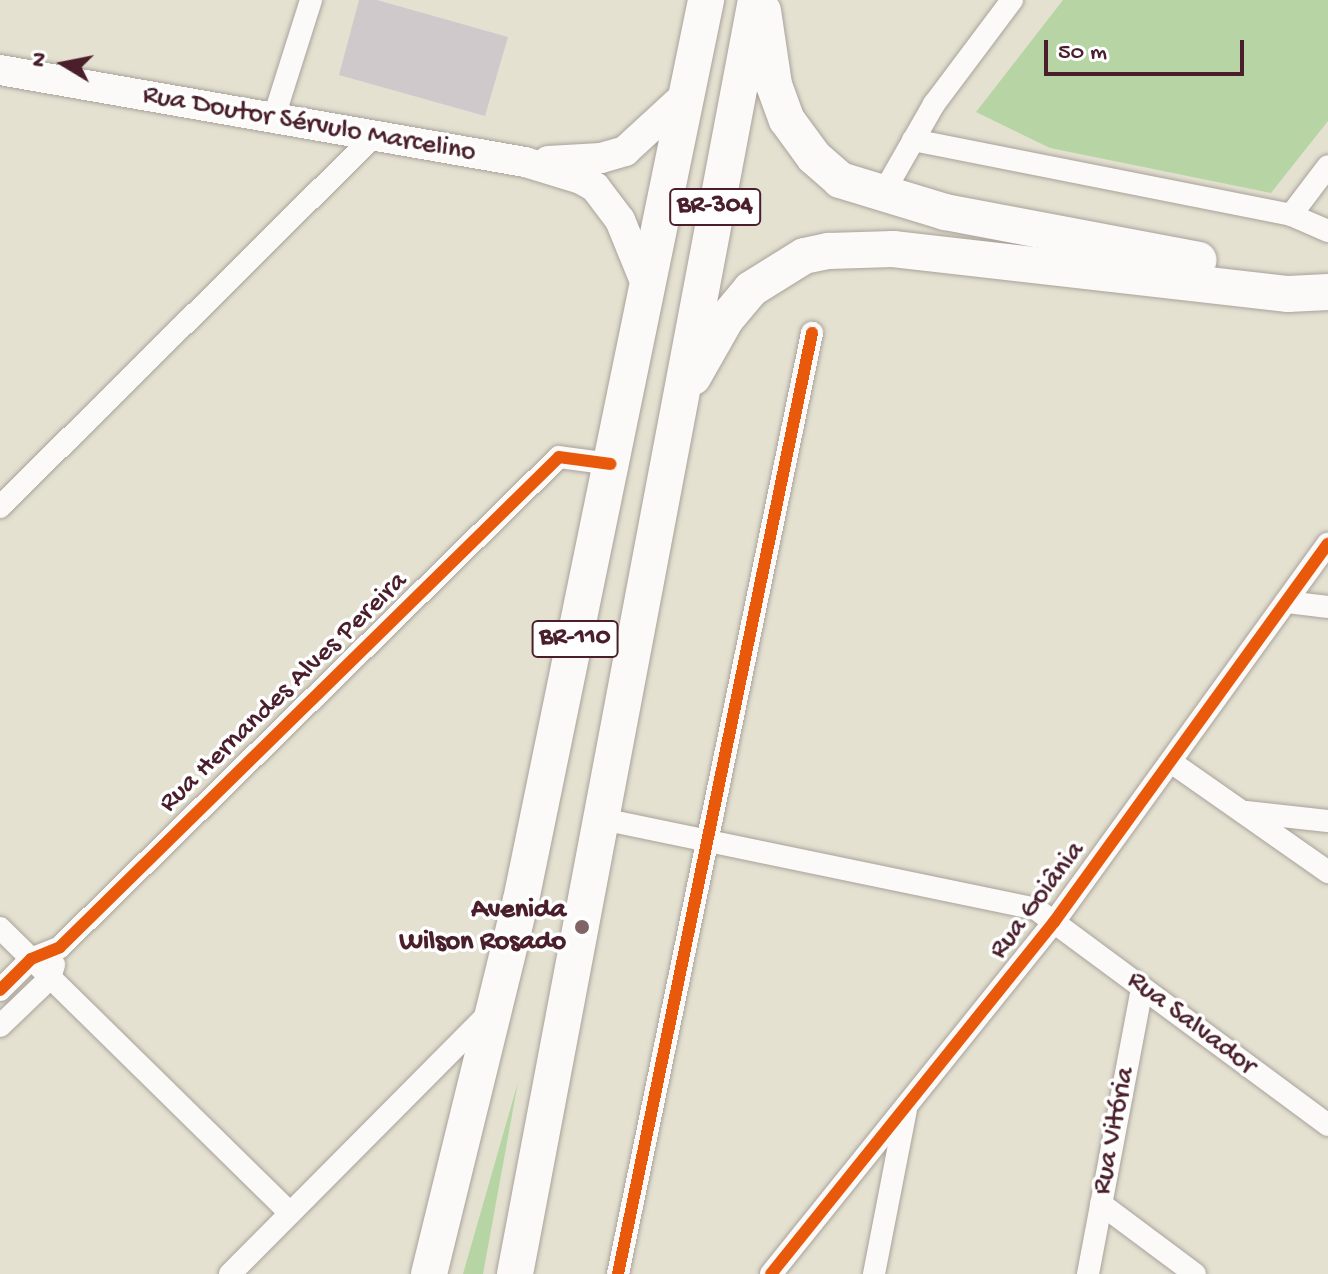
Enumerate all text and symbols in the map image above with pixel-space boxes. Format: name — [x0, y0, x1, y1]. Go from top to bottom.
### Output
north arrow — [24, 24, 104, 104]
scale bar — [1048, 24, 1248, 74]
text: 50 m — [1058, 39, 1107, 68]
text: N — [26, 50, 54, 69]
street label: Rua Doutor Sérvulo Marcelino — [140, 79, 478, 171]
road number: BR-304 — [669, 185, 761, 229]
street label: Rua Hernandes Alves Pereira — [153, 565, 415, 821]
road number: BR-110 — [531, 617, 619, 661]
street label: Rua Goiânia — [983, 835, 1093, 967]
place label: Avenida Wilson Rosado — [399, 894, 566, 960]
marker: Avenida Wilson Rosado — [573, 918, 591, 936]
street label: Rua Salvador — [1120, 964, 1262, 1084]
street label: Rua Vitória — [1086, 1064, 1144, 1198]

